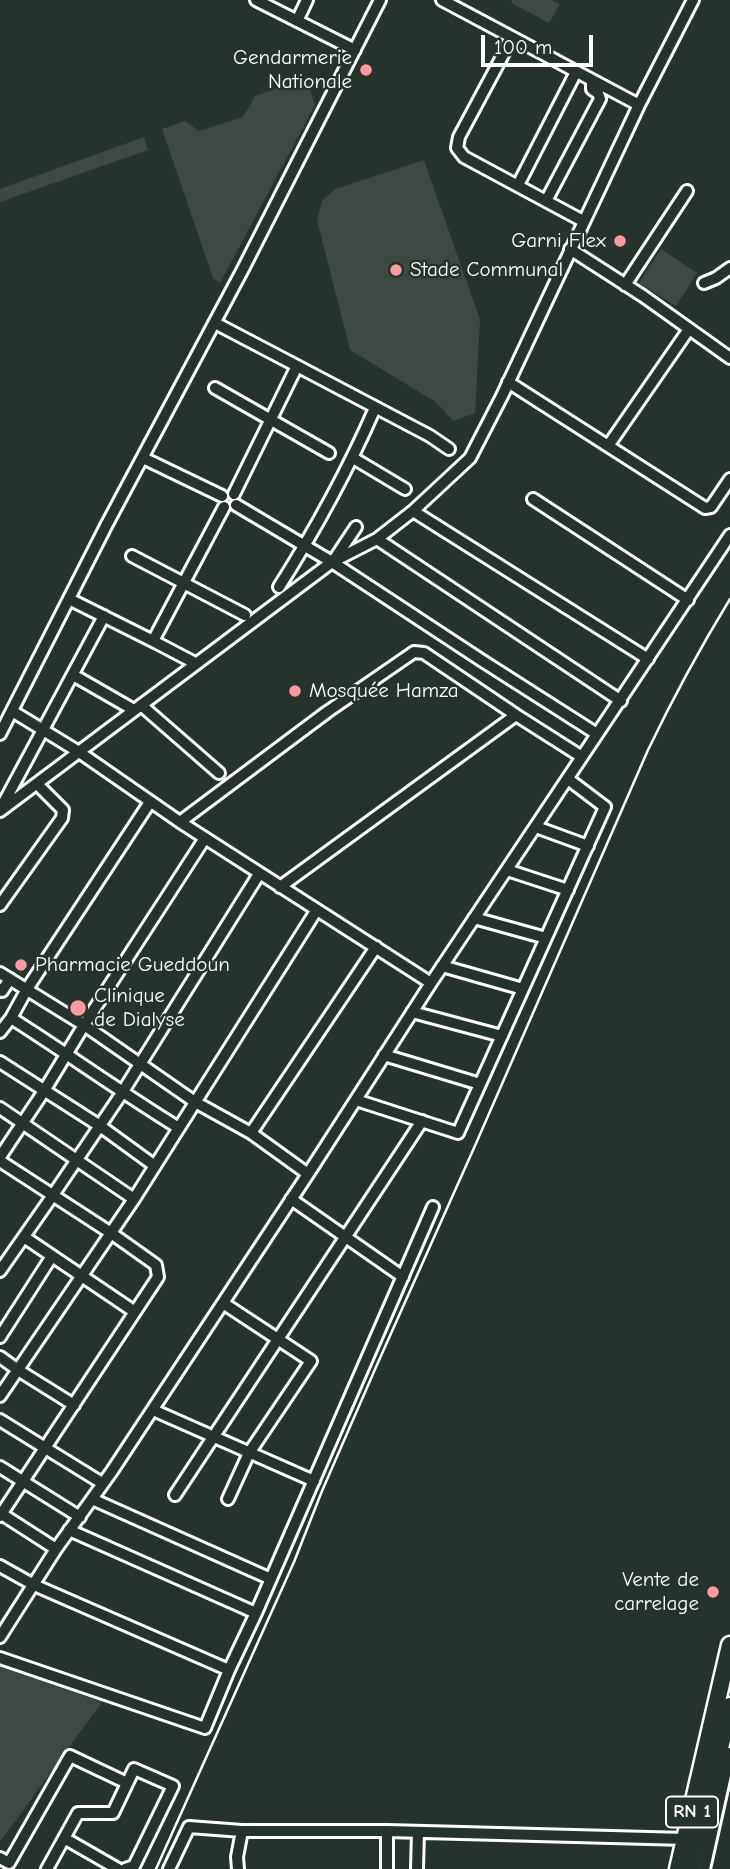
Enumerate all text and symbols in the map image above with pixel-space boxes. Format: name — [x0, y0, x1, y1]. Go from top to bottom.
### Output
scale bar — [485, 21, 597, 65]
text: 100 m — [494, 35, 552, 59]
place label: Gendarmerie Nationale — [233, 45, 352, 95]
marker: Gendarmerie Nationale — [358, 62, 374, 78]
place label: Garni Flex — [511, 228, 606, 254]
marker: Garni Flex — [612, 233, 628, 249]
place label: Stade Communal — [410, 257, 563, 283]
marker: Stade Communal — [388, 262, 404, 278]
place label: Mosquée Hamza — [309, 678, 459, 704]
marker: Mosquée Hamza — [287, 683, 303, 699]
place label: Pharmacie Gueddoun — [35, 952, 230, 978]
marker: Pharmacie Gueddoun — [13, 957, 29, 973]
place label: Clinique de Dialyse — [94, 983, 185, 1033]
marker: Clinique de Dialyse — [68, 998, 88, 1018]
place label: Vente de carrelage — [614, 1567, 699, 1617]
marker: Vente de carrelage — [705, 1584, 721, 1600]
road number: RN 1 — [666, 1796, 718, 1828]

